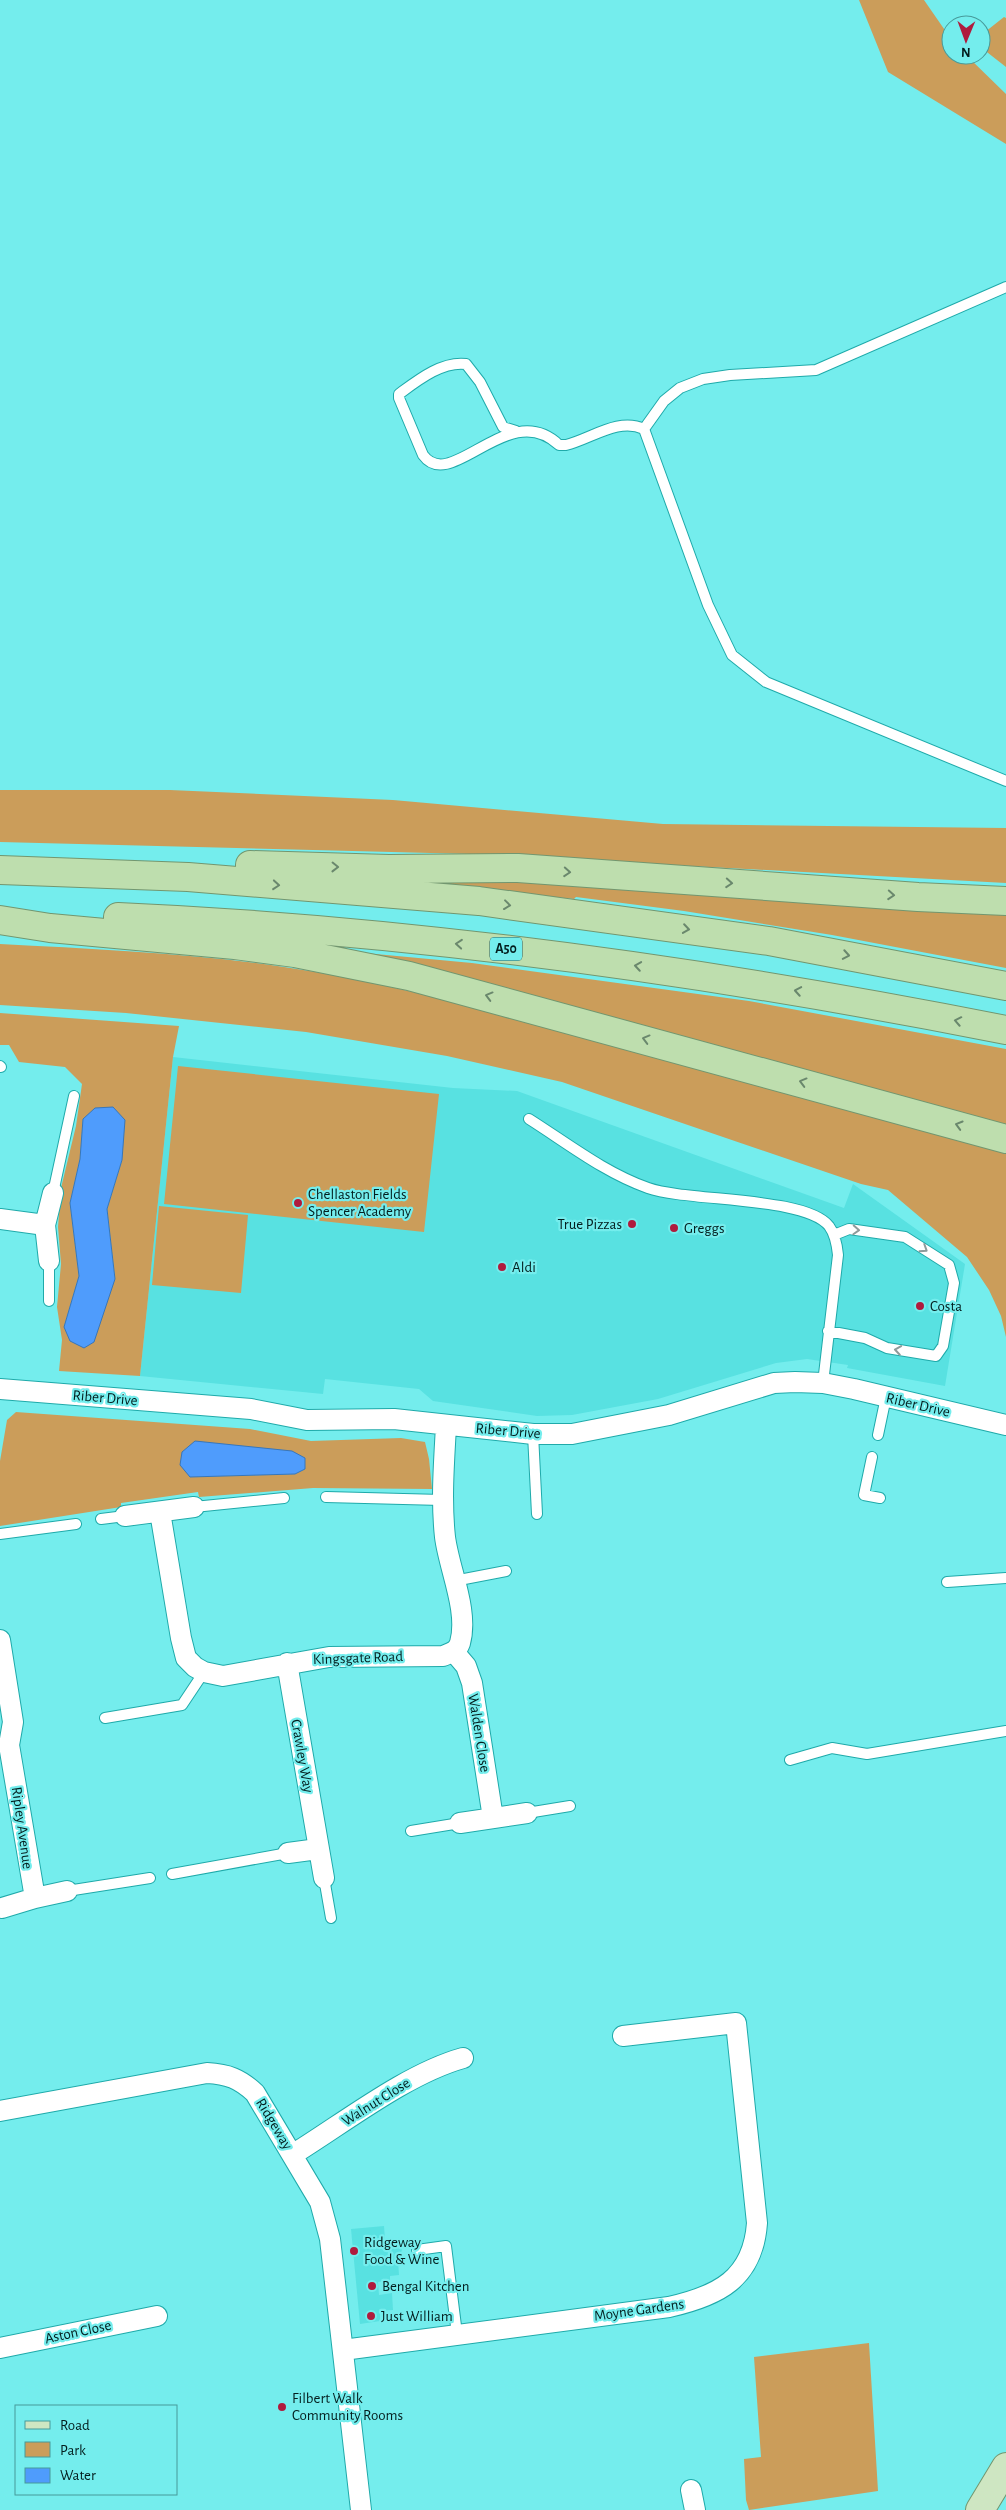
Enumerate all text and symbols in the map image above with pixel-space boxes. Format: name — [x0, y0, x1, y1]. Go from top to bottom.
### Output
north arrow — [941, 15, 991, 65]
text: N — [961, 45, 971, 59]
one-way arrow — [331, 862, 339, 873]
one-way arrow — [563, 866, 571, 877]
one-way arrow — [725, 878, 733, 889]
one-way arrow — [272, 879, 280, 890]
one-way arrow — [887, 889, 895, 900]
one-way arrow — [504, 899, 512, 910]
one-way arrow — [681, 924, 690, 934]
road number: A50 — [490, 938, 522, 961]
one-way arrow — [455, 939, 463, 950]
one-way arrow — [842, 950, 850, 960]
one-way arrow — [634, 961, 642, 972]
one-way arrow — [794, 986, 803, 997]
one-way arrow — [486, 991, 494, 1001]
one-way arrow — [954, 1016, 963, 1026]
one-way arrow — [642, 1034, 650, 1044]
one-way arrow — [799, 1077, 807, 1087]
one-way arrow — [956, 1121, 964, 1131]
place label: Chellaston Fields Spencer Academy — [308, 1187, 412, 1219]
marker: Chellaston Fields Spencer Academy — [292, 1197, 304, 1209]
place label: True Pizzas — [557, 1217, 622, 1232]
marker: True Pizzas — [626, 1218, 638, 1230]
place label: Greggs — [684, 1221, 724, 1236]
marker: Greggs — [668, 1222, 680, 1234]
one-way arrow — [853, 1225, 861, 1236]
one-way arrow — [919, 1243, 928, 1253]
place label: Aldi — [512, 1260, 536, 1275]
marker: Aldi — [496, 1261, 508, 1273]
place label: Costa — [930, 1299, 962, 1314]
marker: Costa — [914, 1300, 926, 1312]
one-way arrow — [893, 1345, 902, 1355]
street label: Riber Drive — [72, 1388, 138, 1408]
street label: Riber Drive — [885, 1390, 951, 1420]
street label: Riber Drive — [475, 1421, 541, 1441]
street label: Kingsgate Road — [313, 1649, 404, 1667]
street label: Walden Close — [465, 1693, 493, 1773]
street label: Crawley Way — [288, 1718, 316, 1794]
street label: Ripley Avenue — [9, 1786, 35, 1870]
street label: Walnut Close — [339, 2075, 413, 2129]
street label: Ridgeway — [253, 2096, 295, 2153]
place label: Ridgeway Food & Wine — [364, 2235, 440, 2267]
marker: Ridgeway Food & Wine — [348, 2245, 360, 2257]
place label: Bengal Kitchen — [382, 2279, 469, 2294]
marker: Bengal Kitchen — [366, 2280, 378, 2292]
street label: Moyne Gardens — [593, 2296, 685, 2324]
place label: Just William — [381, 2309, 453, 2324]
marker: Just William — [365, 2310, 377, 2322]
street label: Aston Close — [43, 2318, 113, 2346]
place label: Filbert Walk Community Rooms — [292, 2391, 403, 2423]
marker: Filbert Walk Community Rooms — [276, 2401, 288, 2413]
legend — [15, 2405, 178, 2495]
text: Road — [60, 2418, 90, 2433]
text: Park — [60, 2443, 86, 2458]
text: Water — [60, 2468, 96, 2483]

